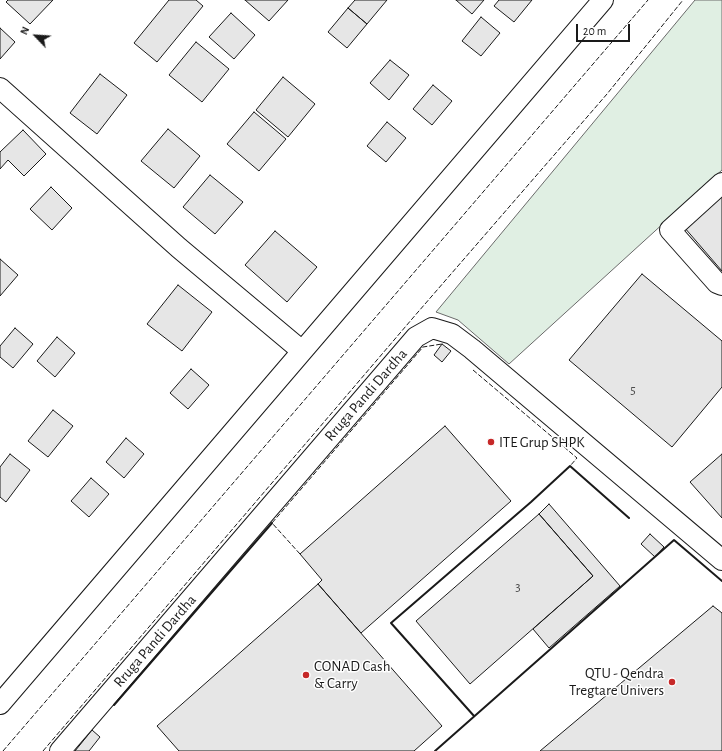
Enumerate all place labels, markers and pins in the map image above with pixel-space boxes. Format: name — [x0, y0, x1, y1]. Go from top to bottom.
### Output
place label: ITE Grup SHPK — [499, 433, 585, 451]
marker: ITE Grup SHPK — [486, 437, 496, 447]
place label: CONAD Cash & Carry — [314, 657, 390, 692]
place label: QTU - Qendra Tregtare Univers — [569, 664, 664, 699]
marker: CONAD Cash & Carry — [301, 670, 311, 680]
marker: QTU - Qendra Tregtare Univers — [667, 677, 677, 687]

